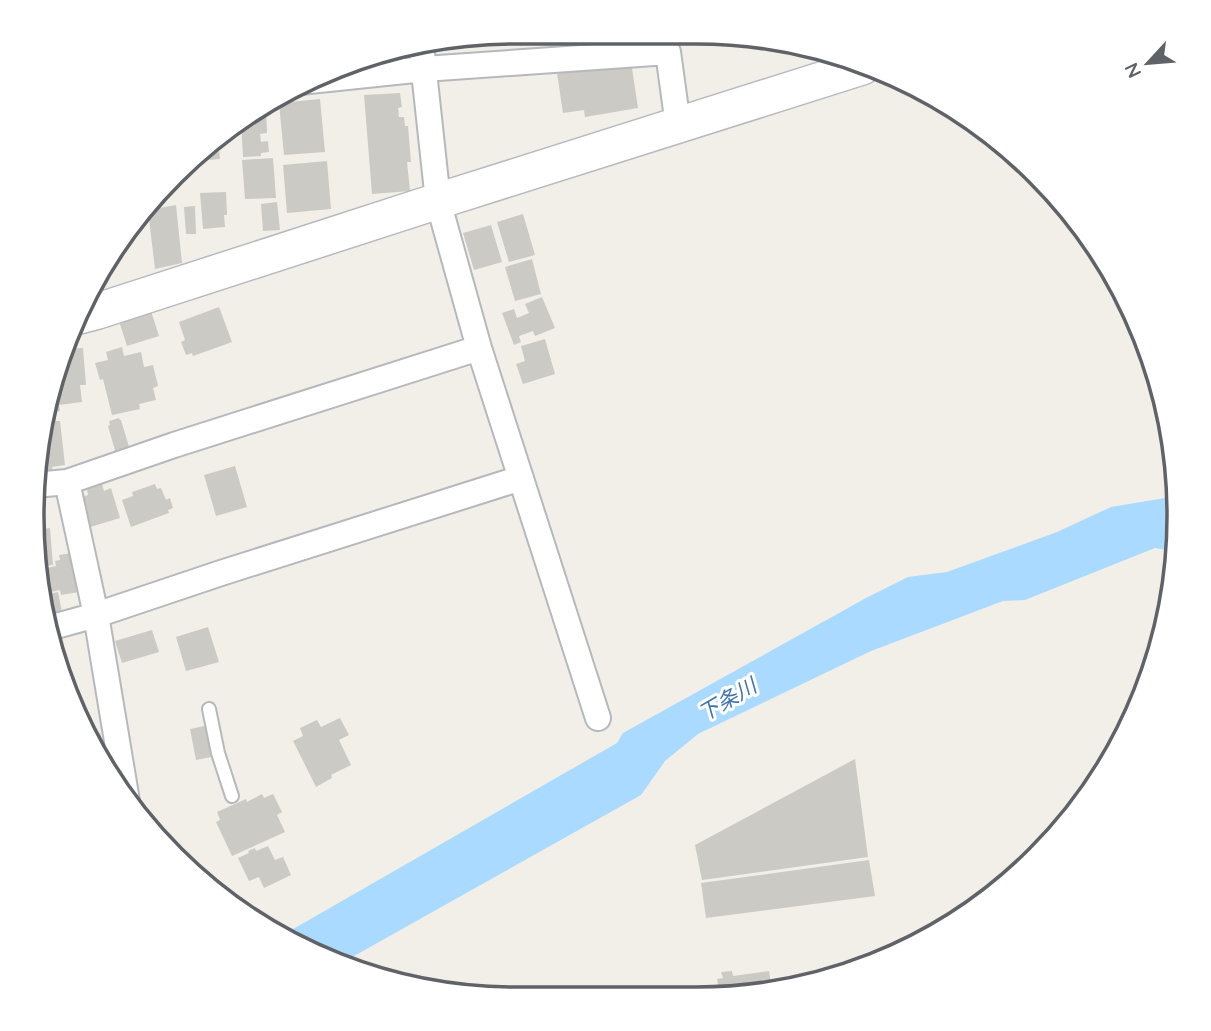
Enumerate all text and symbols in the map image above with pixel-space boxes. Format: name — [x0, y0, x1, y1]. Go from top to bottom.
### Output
north arrow — [1113, 28, 1183, 98]
text: N — [1119, 59, 1147, 82]
water label: 下条川 — [693, 671, 763, 726]

